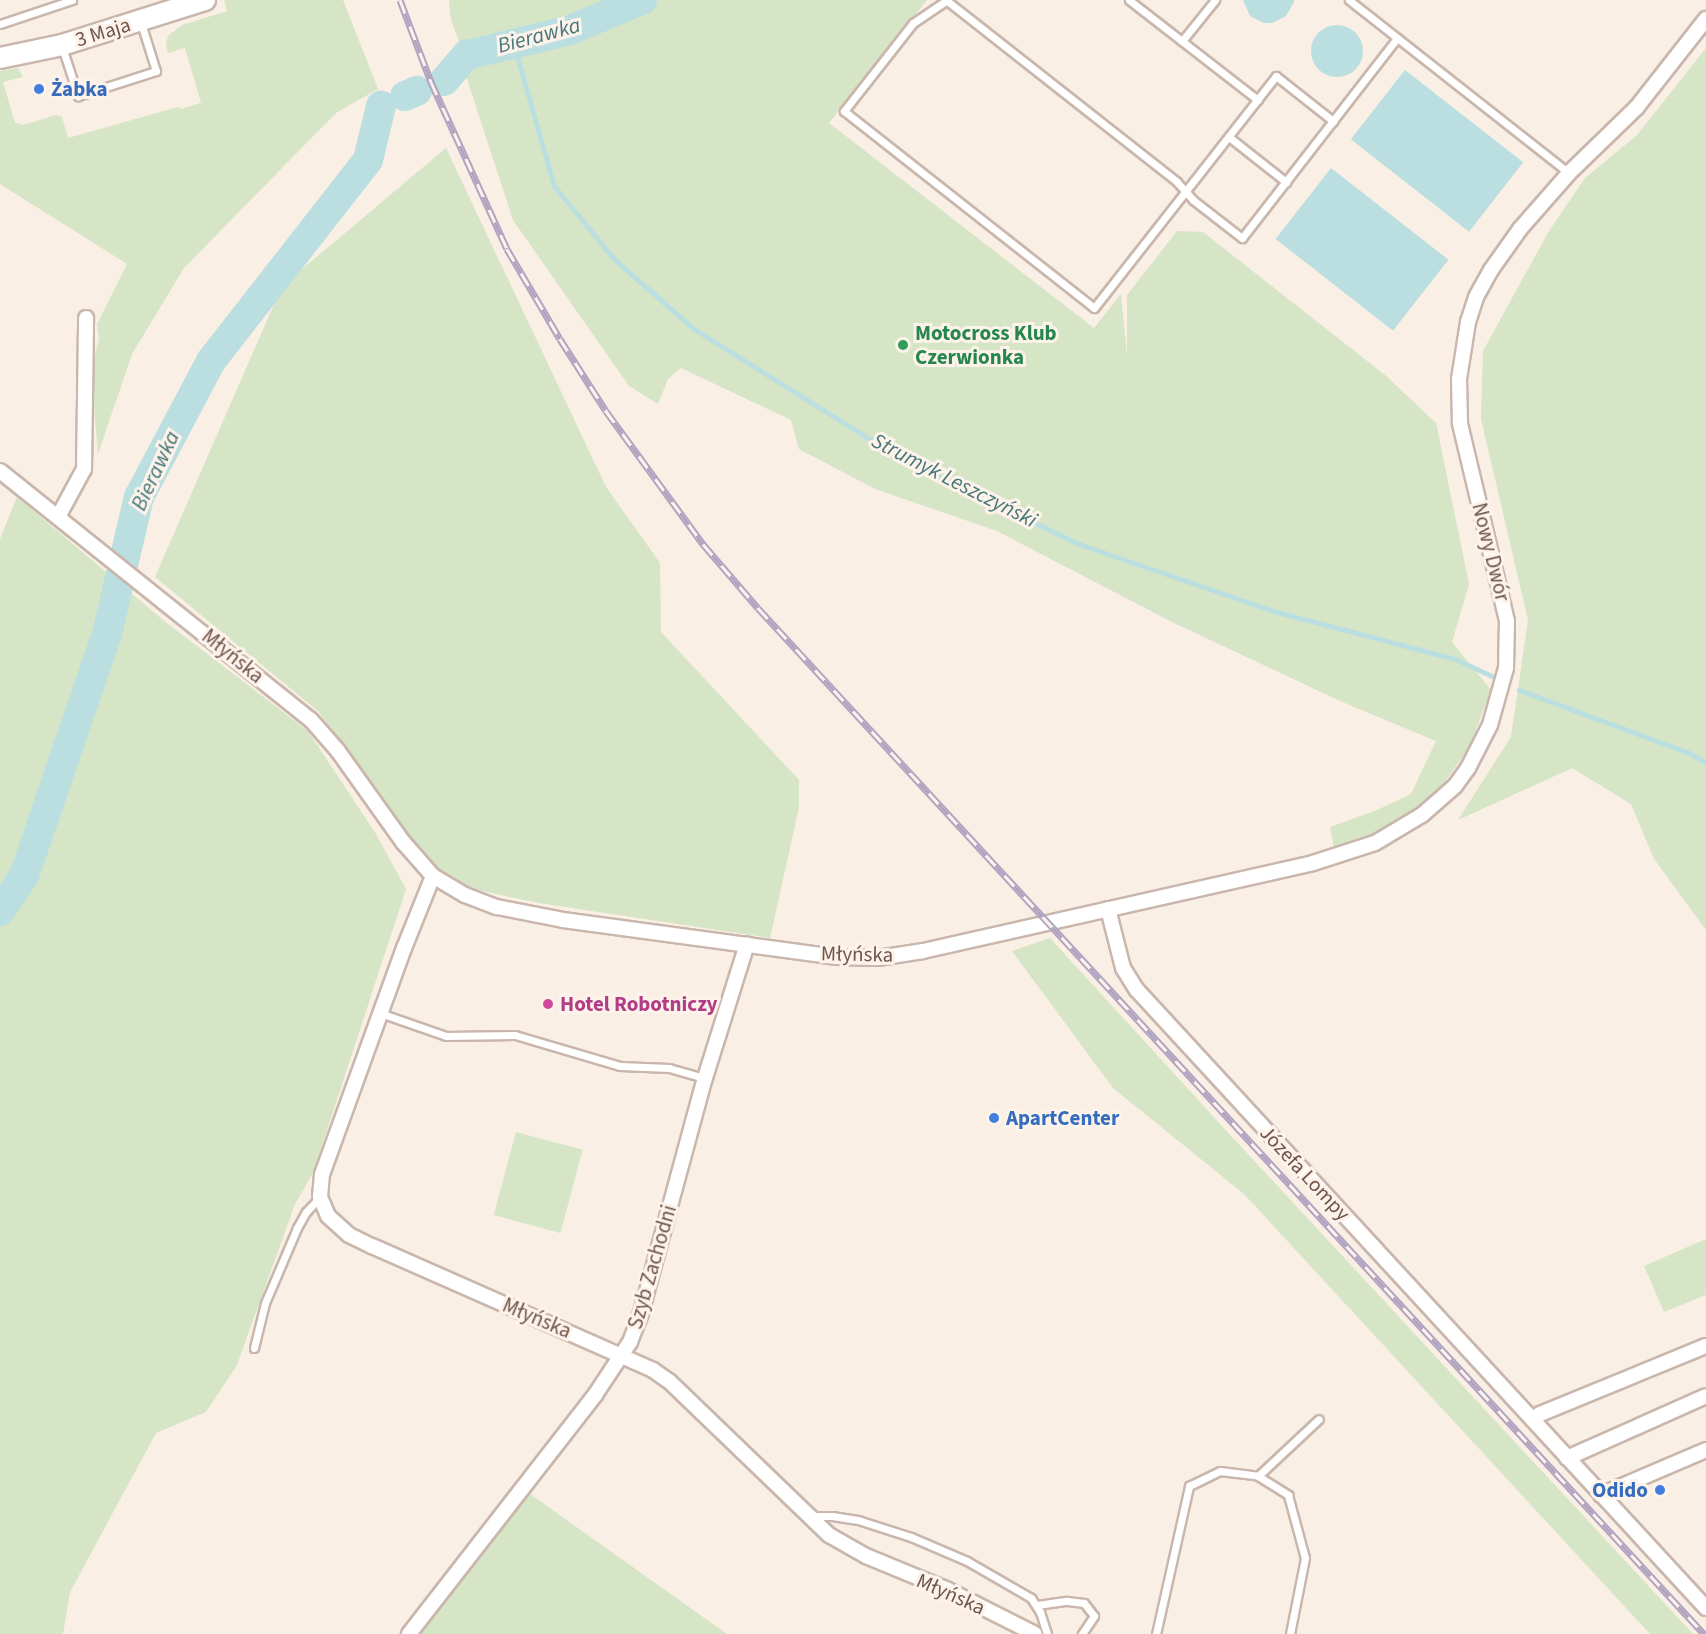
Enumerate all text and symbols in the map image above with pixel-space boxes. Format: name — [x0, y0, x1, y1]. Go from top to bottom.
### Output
street label: 3 Maja — [72, 12, 134, 52]
water label: Bierawka — [495, 12, 583, 60]
place label: Żabka — [51, 76, 108, 102]
marker: Żabka — [32, 82, 46, 96]
place label: Motocross Klub Czerwionka — [915, 320, 1057, 370]
marker: Motocross Klub Czerwionka — [896, 338, 910, 352]
water label: Bierawka — [126, 427, 186, 515]
water label: Strumyk Leszczyński — [867, 428, 1041, 534]
street label: Nowy Dwór — [1467, 500, 1515, 604]
street label: Młyńska — [197, 623, 269, 689]
street label: Młyńska — [821, 941, 893, 967]
place label: Hotel Robotniczy — [560, 991, 718, 1017]
marker: Hotel Robotniczy — [541, 997, 555, 1011]
place label: ApartCenter — [1006, 1105, 1119, 1131]
marker: ApartCenter — [987, 1111, 1001, 1125]
street label: Józefa Lompy — [1255, 1120, 1355, 1226]
street label: Szyb Zachodni — [622, 1202, 682, 1332]
street label: Młyńska — [499, 1292, 575, 1344]
place label: Odido — [1592, 1477, 1648, 1503]
marker: Odido — [1653, 1483, 1667, 1497]
street label: Młyńska — [913, 1568, 989, 1620]

